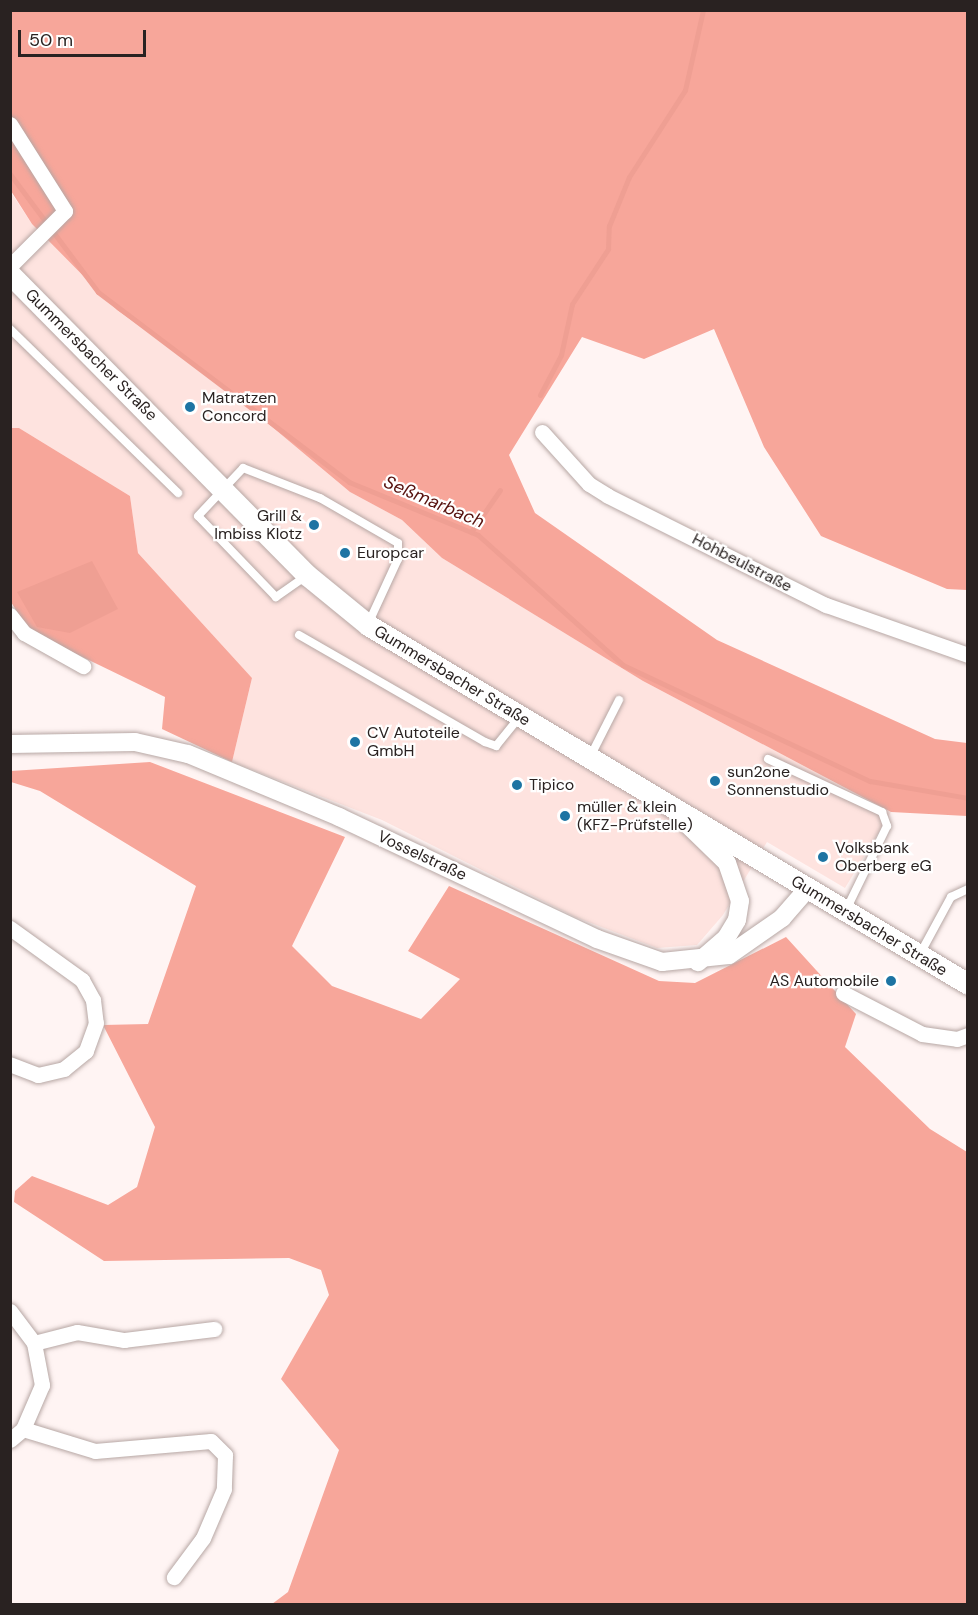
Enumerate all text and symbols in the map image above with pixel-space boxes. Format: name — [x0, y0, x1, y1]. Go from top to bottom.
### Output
scale bar — [21, 18, 148, 56]
text: 50 m — [29, 28, 73, 52]
street label: Gummersbacher Straße — [21, 285, 161, 425]
place label: Matratzen Concord — [202, 388, 276, 426]
marker: Matratzen Concord — [183, 400, 197, 414]
water label: Seßmarbach — [381, 471, 487, 533]
place label: Grill & Imbiss Klotz — [214, 506, 302, 544]
marker: Grill & Imbiss Klotz — [307, 518, 321, 532]
street label: Hohbeulstraße — [689, 530, 795, 596]
place label: Europcar — [357, 543, 424, 563]
marker: Europcar — [338, 546, 352, 560]
street label: Gummersbacher Straße — [370, 622, 534, 730]
place label: CV Autoteile GmbH — [367, 723, 460, 761]
marker: CV Autoteile GmbH — [348, 735, 362, 749]
place label: sun2one Sonnenstudio — [727, 762, 829, 800]
marker: sun2one Sonnenstudio — [708, 774, 722, 788]
place label: Tipico — [529, 775, 574, 795]
marker: Tipico — [510, 778, 524, 792]
place label: müller & klein (KFZ-Prüfstelle) — [577, 797, 693, 835]
marker: müller & klein (KFZ-Prüfstelle) — [558, 809, 572, 823]
street label: Vosselstraße — [374, 827, 470, 885]
place label: Volksbank Oberberg eG — [835, 838, 932, 876]
marker: Volksbank Oberberg eG — [816, 850, 830, 864]
street label: Gummersbacher Straße — [787, 872, 951, 980]
place label: AS Automobile — [769, 971, 879, 991]
marker: AS Automobile — [884, 974, 898, 988]

